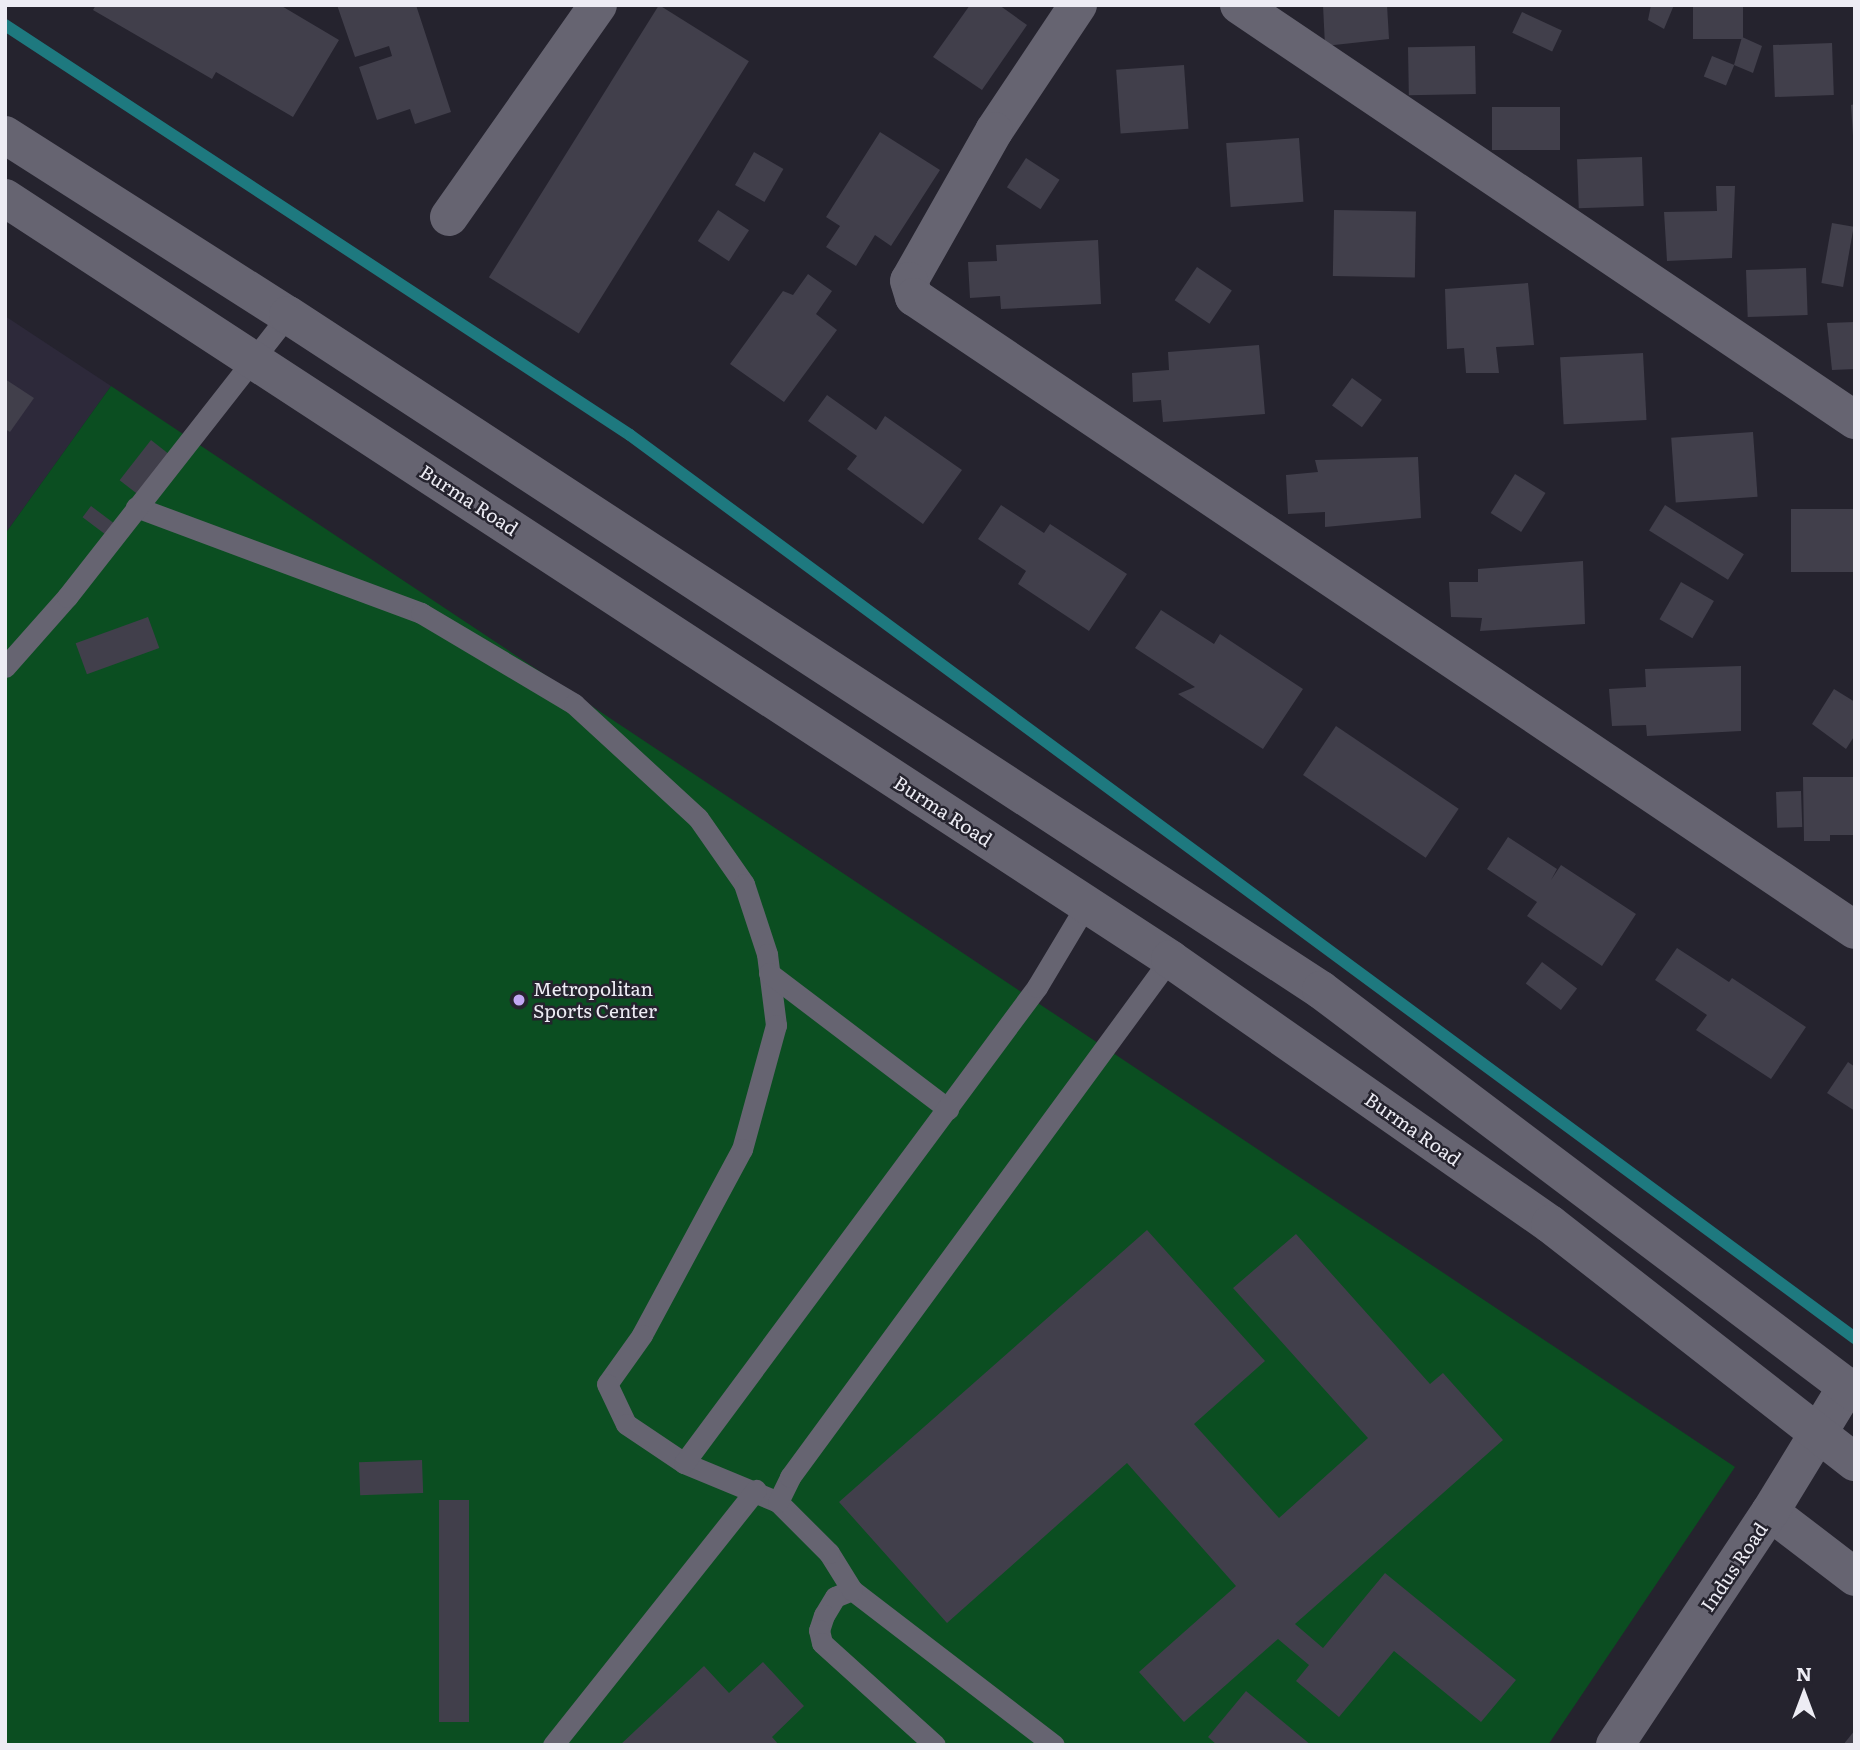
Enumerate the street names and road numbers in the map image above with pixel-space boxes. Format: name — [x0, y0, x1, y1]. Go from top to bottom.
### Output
street label: Burma Road — [416, 460, 522, 540]
street label: Burma Road — [890, 771, 996, 851]
street label: Burma Road — [1361, 1088, 1465, 1170]
street label: Indus Road — [1696, 1518, 1772, 1616]

